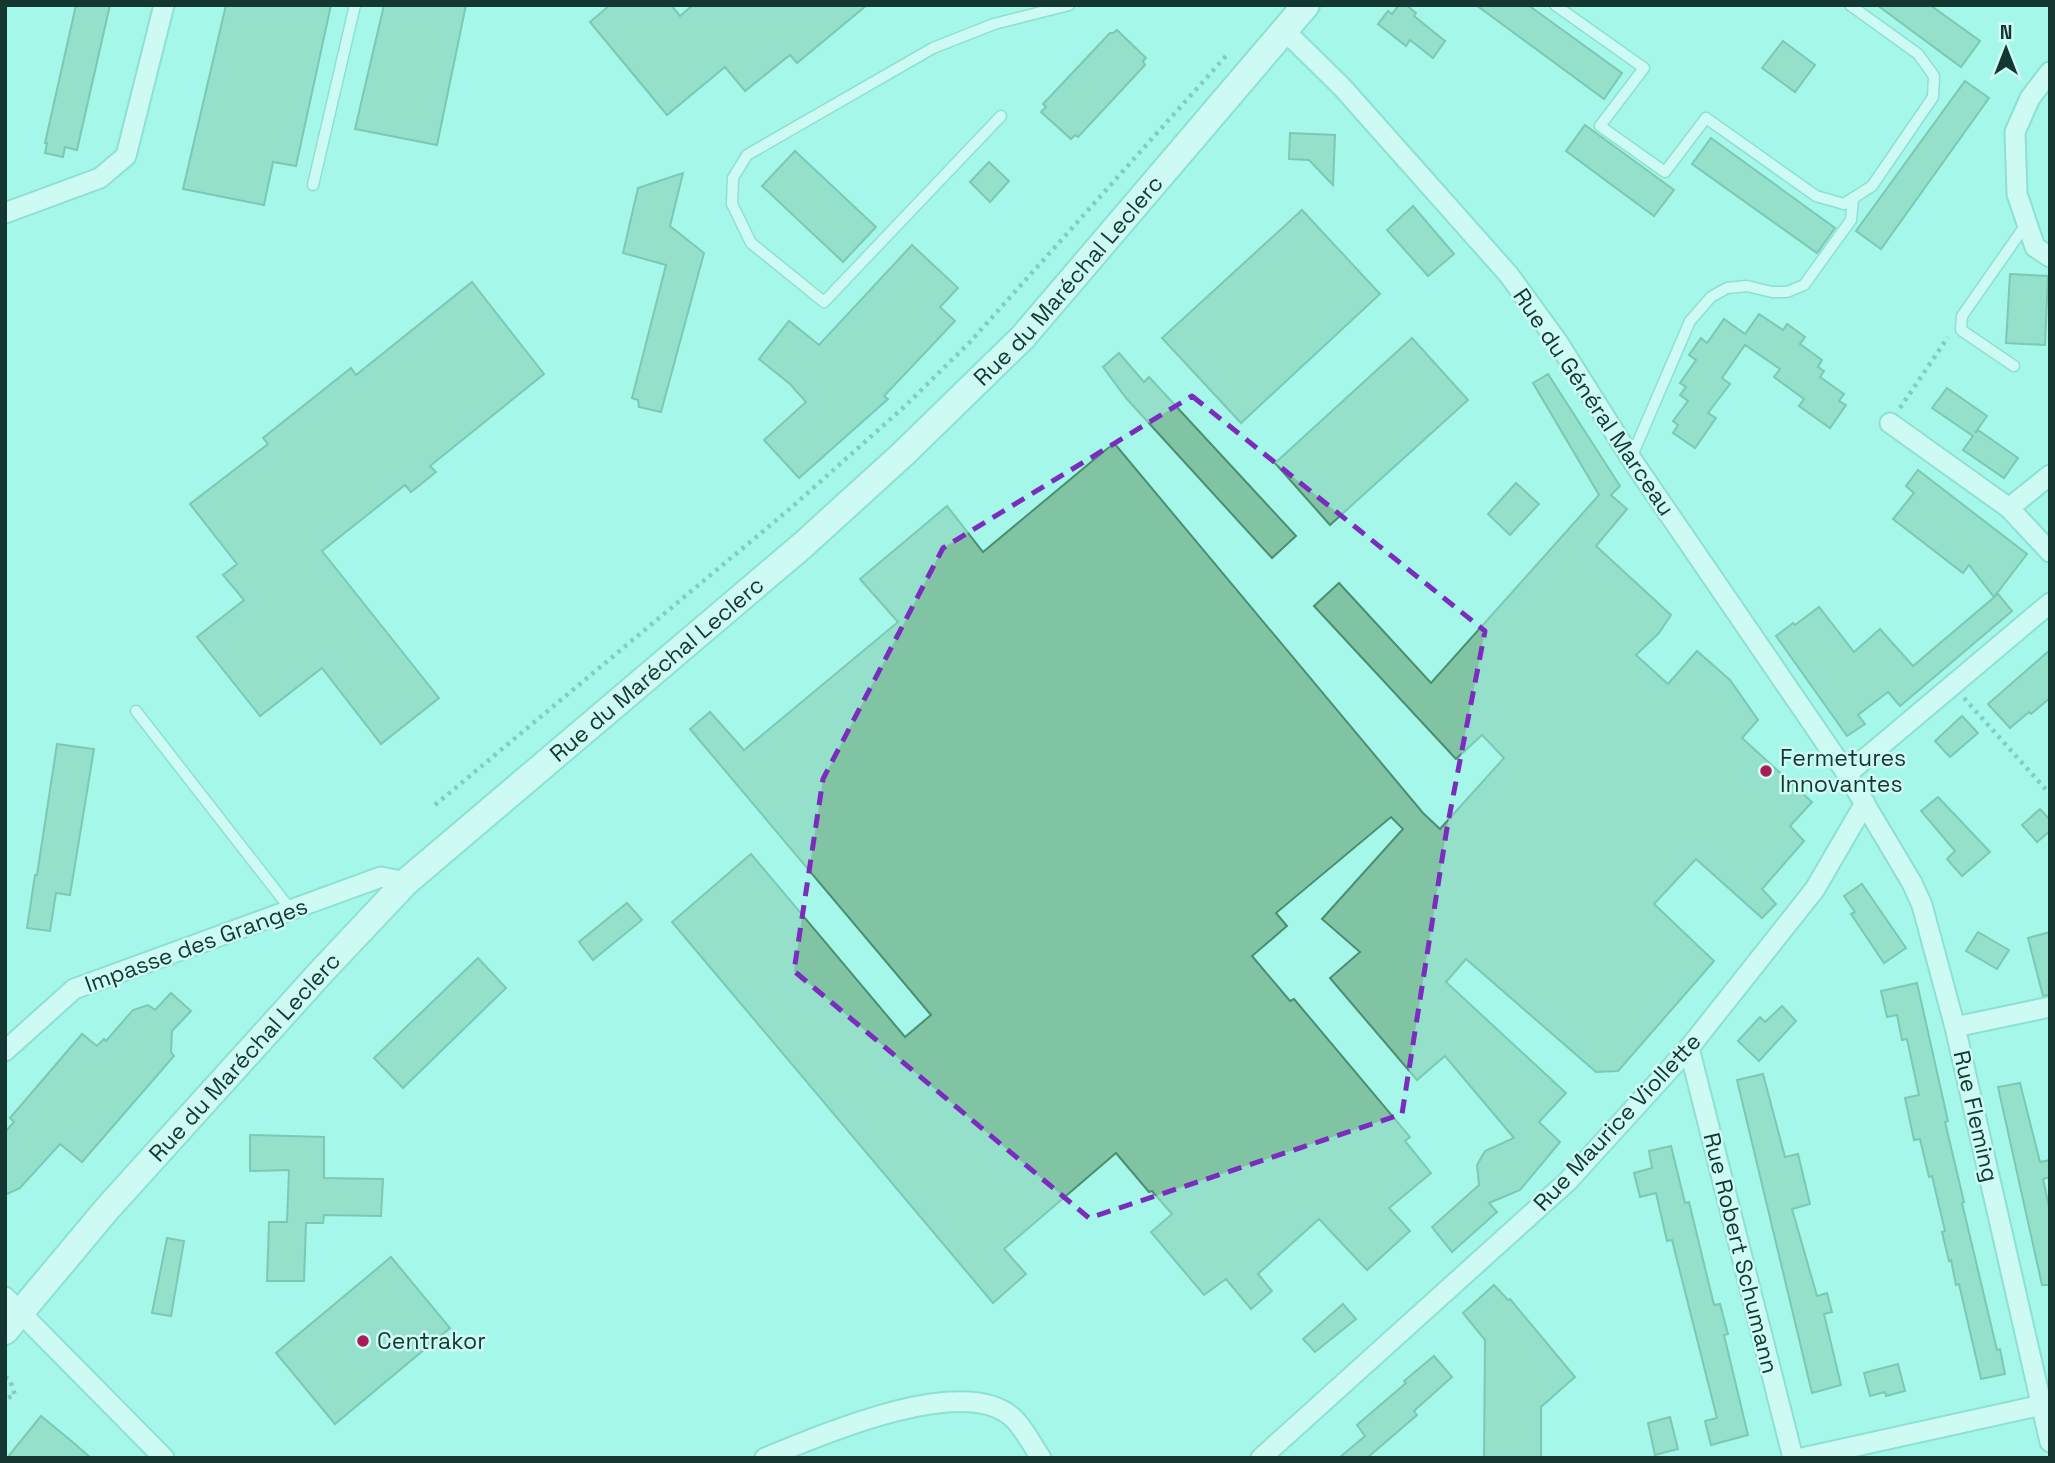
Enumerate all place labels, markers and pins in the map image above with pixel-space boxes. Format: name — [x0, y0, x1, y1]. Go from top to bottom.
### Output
place label: Fermetures Innovantes — [1780, 743, 1906, 799]
marker: Fermetures Innovantes — [1758, 763, 1774, 779]
place label: Centrakor — [377, 1326, 486, 1356]
marker: Centrakor — [355, 1333, 371, 1349]

